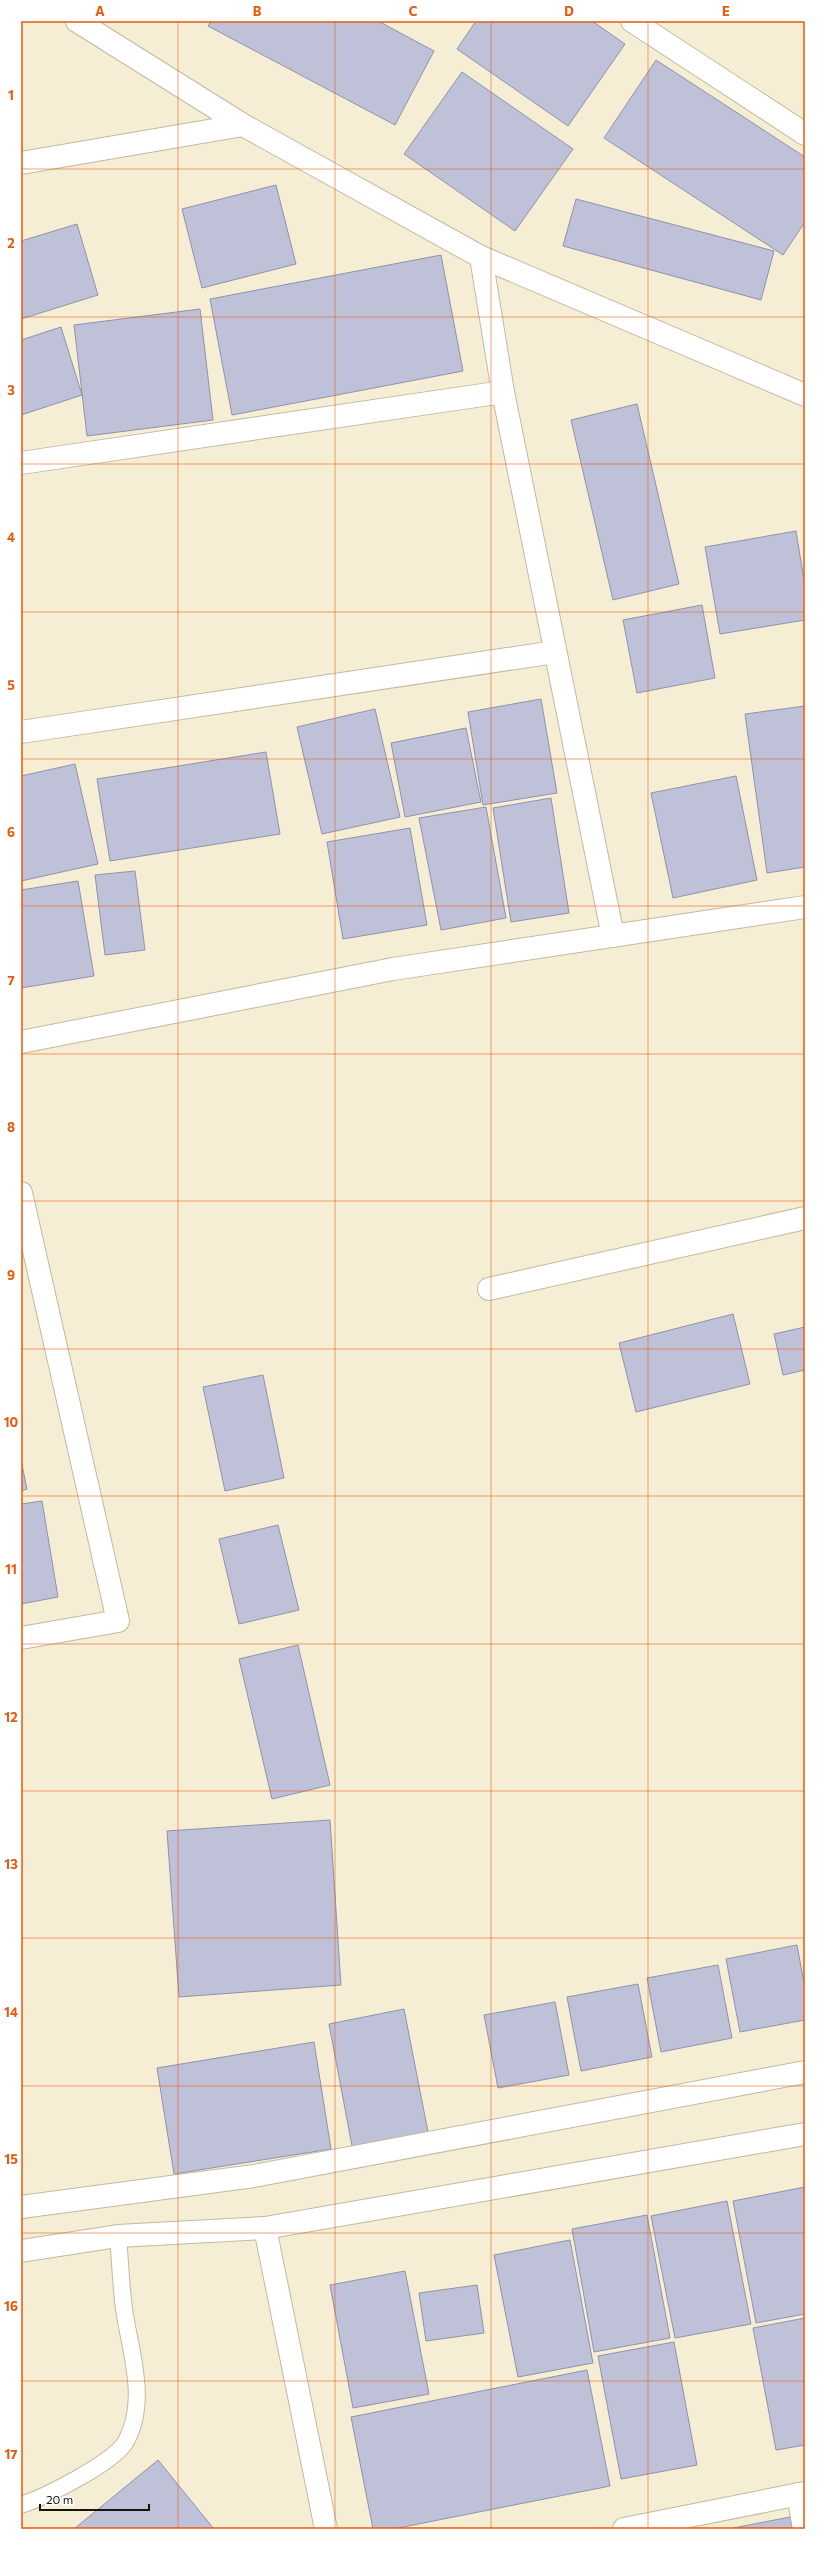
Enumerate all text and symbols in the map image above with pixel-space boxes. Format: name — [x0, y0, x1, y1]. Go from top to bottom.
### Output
text: A — [95, 3, 105, 19]
text: B — [253, 3, 262, 19]
text: C — [409, 3, 418, 19]
text: D — [564, 3, 574, 19]
text: E — [722, 3, 730, 19]
text: 1 — [8, 87, 14, 103]
text: 2 — [7, 235, 15, 251]
text: 3 — [7, 382, 15, 398]
text: 4 — [7, 529, 15, 545]
text: 5 — [7, 677, 15, 693]
text: 6 — [7, 824, 15, 840]
text: 7 — [7, 972, 15, 988]
text: 8 — [7, 1119, 15, 1135]
text: 9 — [7, 1267, 15, 1283]
text: 10 — [4, 1414, 19, 1430]
text: 11 — [5, 1561, 17, 1577]
text: 12 — [4, 1709, 18, 1725]
text: 13 — [4, 1856, 18, 1872]
text: 14 — [4, 2004, 18, 2020]
text: 15 — [4, 2151, 18, 2167]
text: 16 — [4, 2298, 18, 2314]
text: 17 — [4, 2446, 18, 2462]
scale bar — [40, 2486, 149, 2512]
text: 20 m — [46, 2492, 73, 2506]

